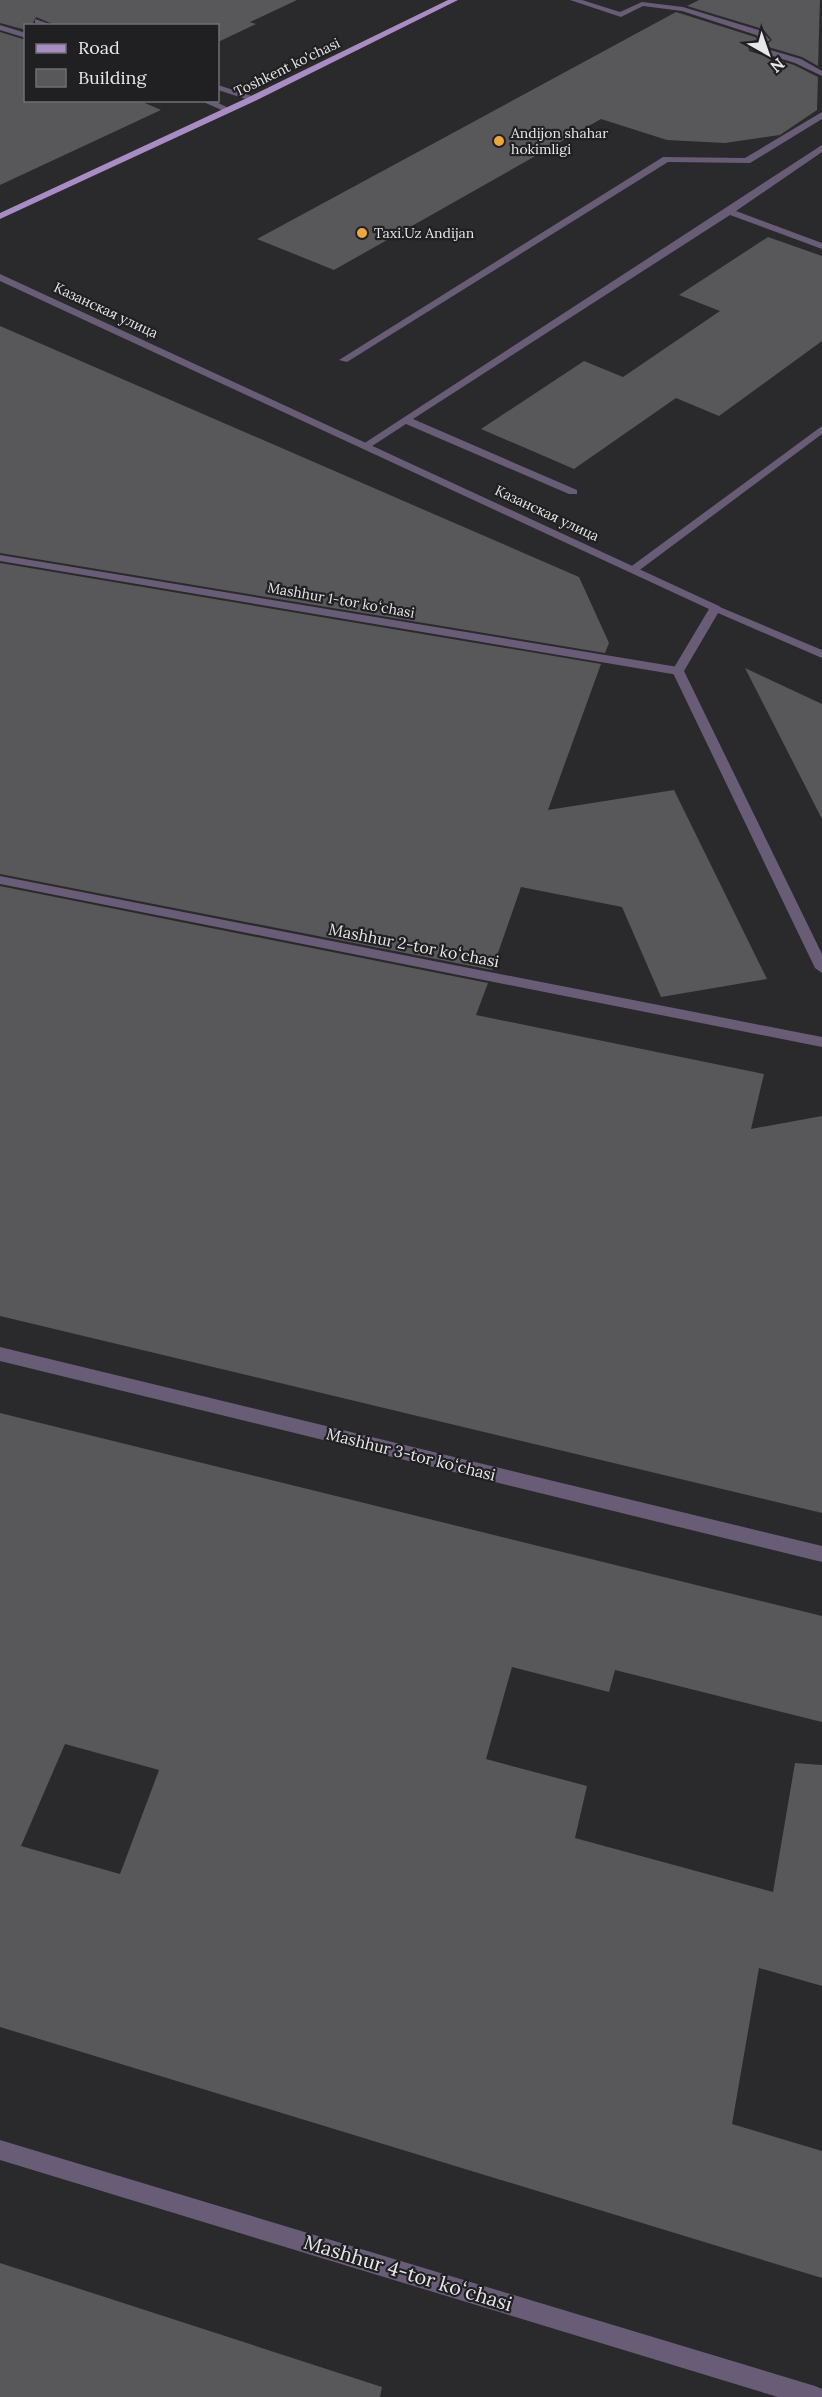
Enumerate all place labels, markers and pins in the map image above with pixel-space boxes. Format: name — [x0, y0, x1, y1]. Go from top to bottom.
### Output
place label: Andijon shahar hokimligi — [510, 124, 608, 158]
marker: Andijon shahar hokimligi — [492, 134, 506, 148]
place label: Taxi.Uz Andijan — [374, 224, 475, 242]
marker: Taxi.Uz Andijan — [355, 226, 369, 240]

